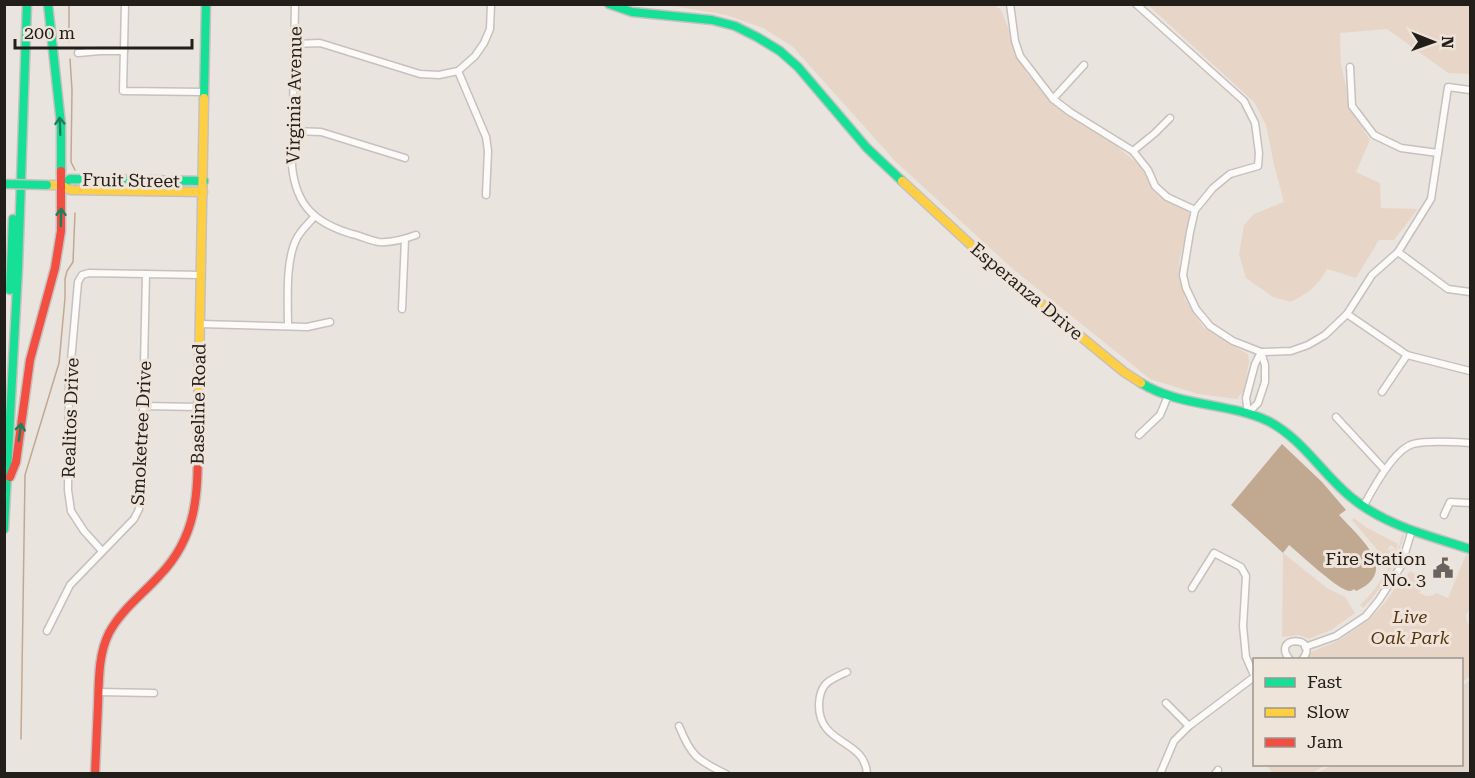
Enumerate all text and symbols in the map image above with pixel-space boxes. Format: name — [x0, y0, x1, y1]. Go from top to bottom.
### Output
scale bar — [15, 12, 192, 50]
north arrow — [1403, 12, 1463, 72]
text: 200 m — [24, 22, 75, 43]
street label: Virginia Avenue — [282, 26, 306, 164]
text: N — [1438, 36, 1457, 49]
one-way arrow — [55, 117, 66, 137]
street label: Fruit Street — [82, 169, 180, 191]
one-way arrow — [55, 208, 67, 228]
street label: Esperanza Drive — [967, 238, 1088, 344]
street label: Baseline Road — [186, 343, 210, 465]
street label: Realitos Drive — [57, 357, 83, 479]
street label: Smoketree Drive — [127, 360, 155, 506]
one-way arrow — [14, 423, 25, 442]
place label: Fire Station No. 3 — [1325, 548, 1426, 590]
public building icon: Fire Station No. 3 — [1431, 556, 1455, 580]
park label: Live Oak Park — [1371, 606, 1449, 648]
legend — [1253, 658, 1463, 766]
text: Fast — [1307, 671, 1342, 692]
text: Slow — [1307, 701, 1349, 722]
text: Jam — [1307, 731, 1343, 752]

